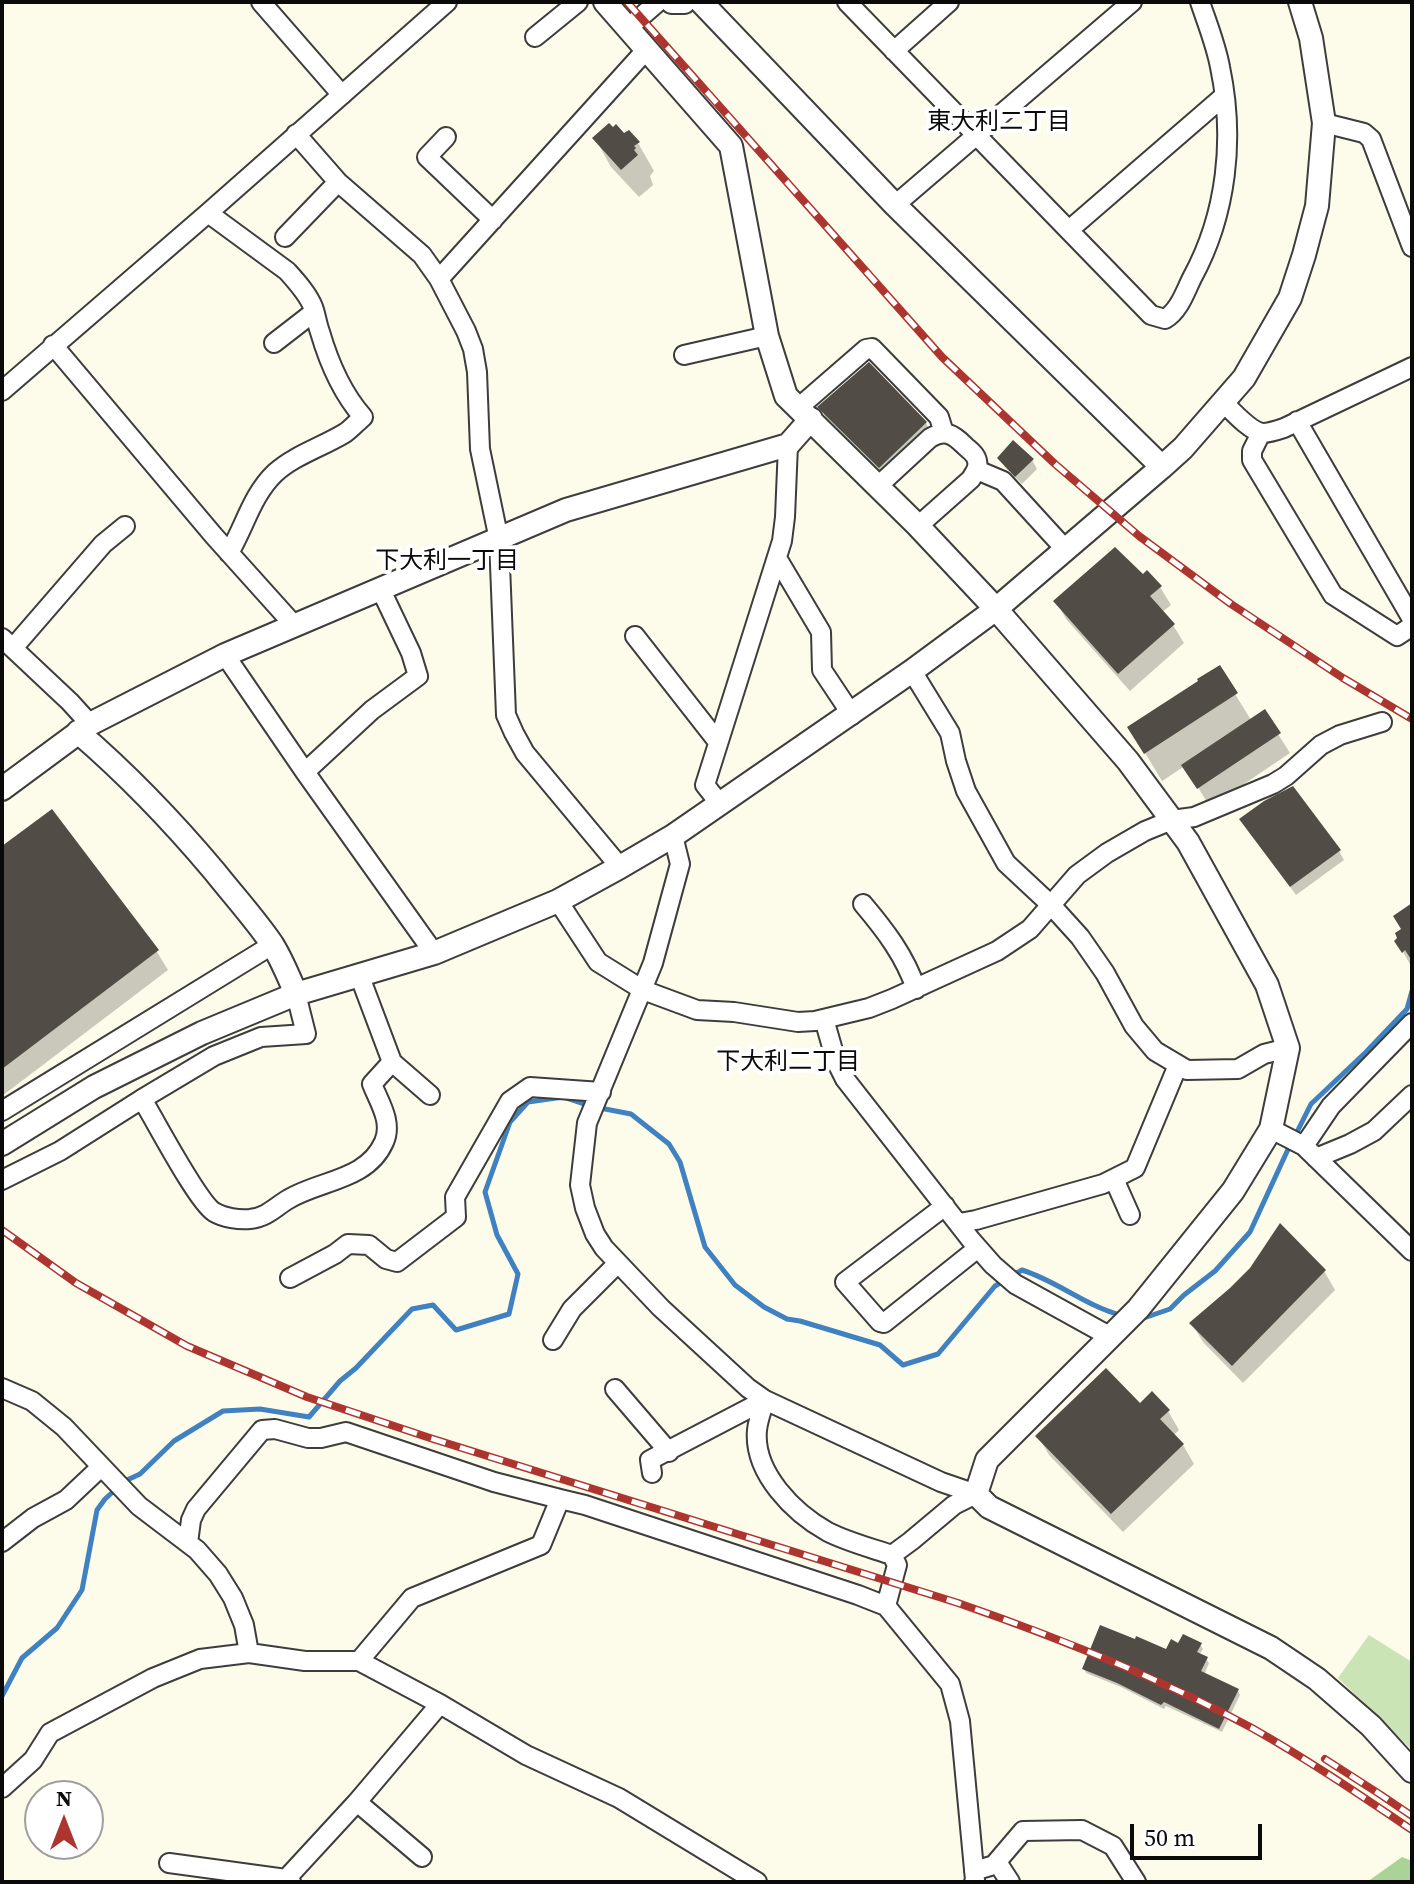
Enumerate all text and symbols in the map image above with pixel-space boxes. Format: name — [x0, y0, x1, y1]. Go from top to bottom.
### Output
district label: 東大利二丁目 — [927, 109, 1071, 137]
district label: 下大利一丁目 — [375, 548, 519, 576]
district label: 下大利二丁目 — [716, 1049, 860, 1077]
north arrow — [24, 1780, 104, 1860]
text: N — [56, 1783, 72, 1813]
scale bar — [1134, 1808, 1266, 1858]
text: 50 m — [1144, 1821, 1195, 1854]

